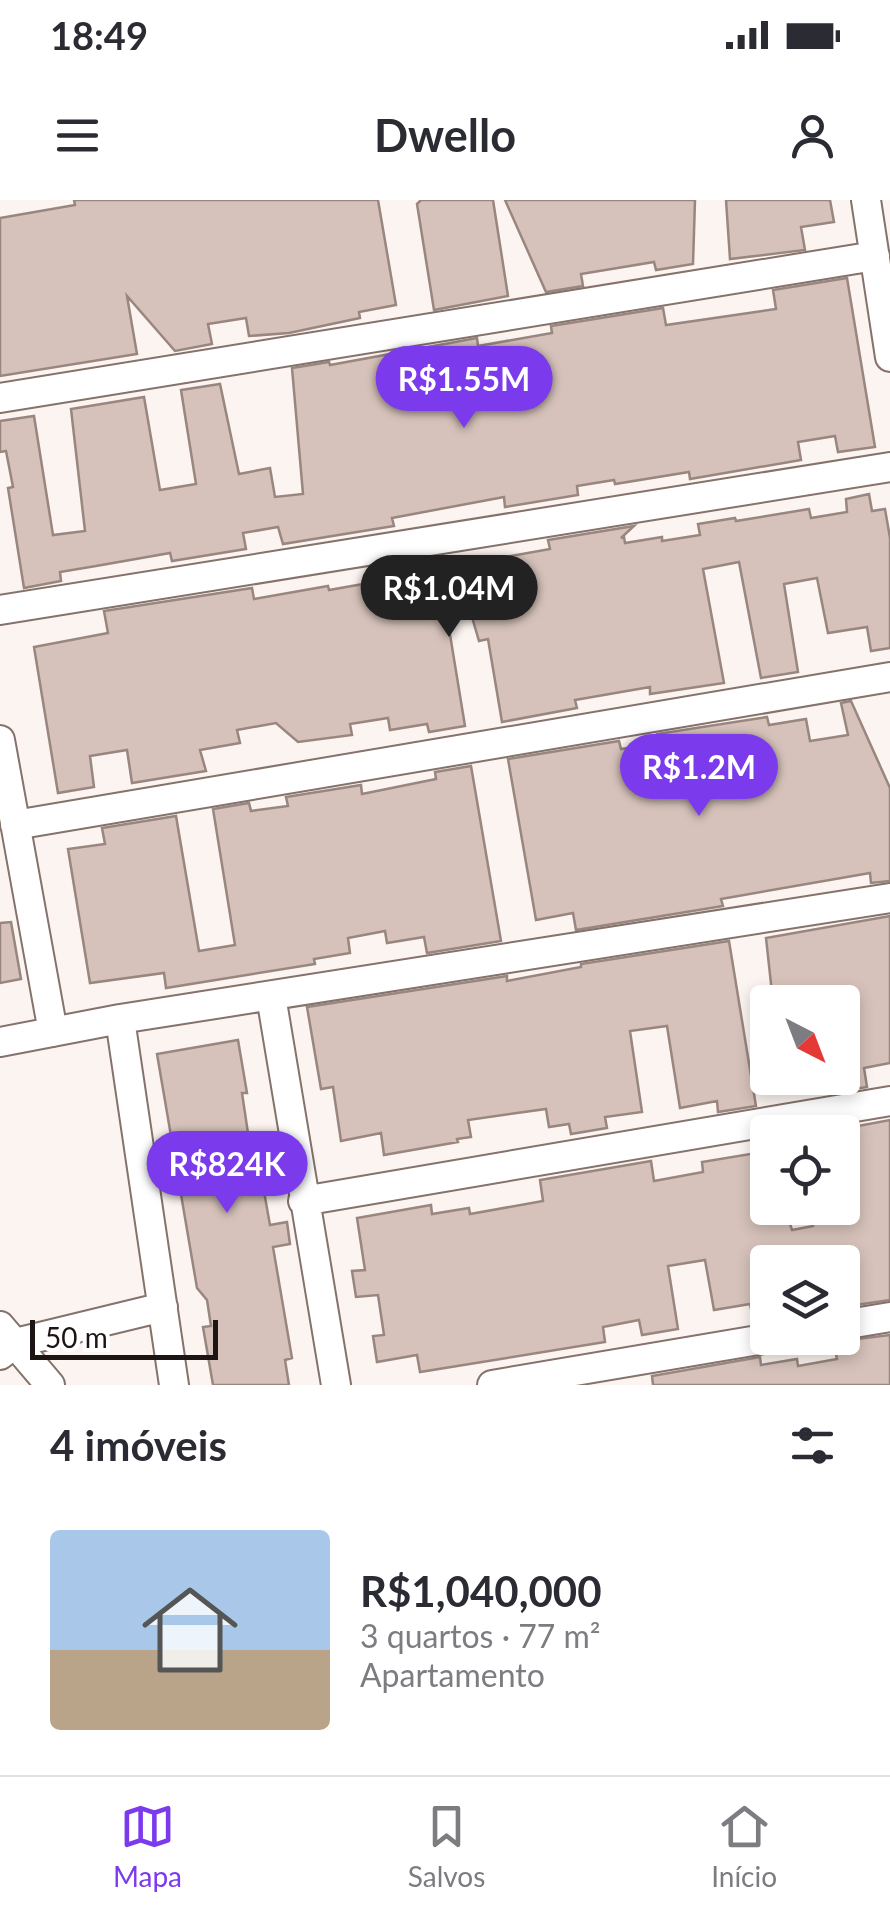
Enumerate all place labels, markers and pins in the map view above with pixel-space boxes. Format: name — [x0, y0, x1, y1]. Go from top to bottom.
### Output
pin: R$1.55M — [372, 346, 556, 431]
pin: R$1.04M — [357, 555, 541, 640]
pin: R$1.2M — [618, 734, 780, 819]
pin: R$824K — [146, 1131, 308, 1216]

